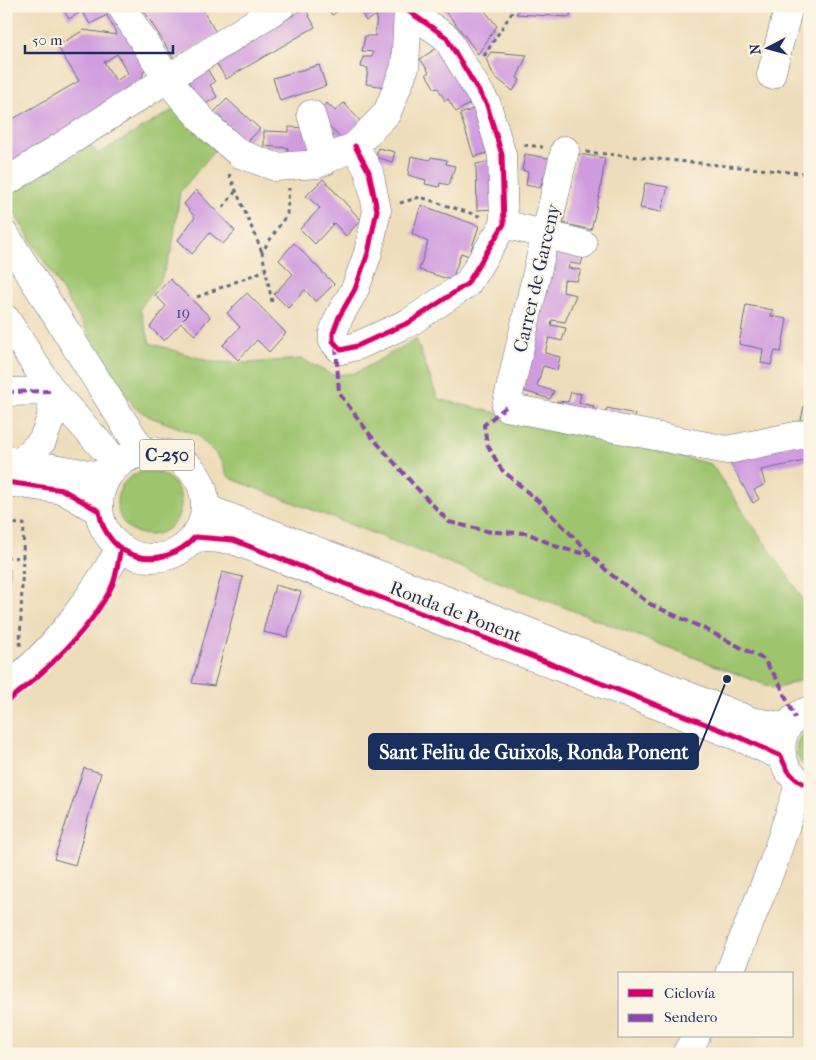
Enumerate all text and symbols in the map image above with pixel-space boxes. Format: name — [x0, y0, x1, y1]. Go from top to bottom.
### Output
scale bar — [25, 22, 172, 54]
north arrow — [744, 22, 794, 72]
text: 50 m — [32, 31, 63, 49]
text: N — [747, 43, 765, 55]
street label: Carrer de Garceny — [509, 201, 565, 355]
house number: 19 — [176, 303, 190, 322]
road number: C-250 — [140, 440, 194, 470]
street label: Ronda de Ponent — [387, 577, 525, 647]
callout: Sant Feliu de Guixols, Ronda Ponent — [369, 734, 698, 769]
text: Sant Feliu de Guixols, Ronda Ponent — [379, 741, 690, 764]
legend — [618, 972, 794, 1038]
text: Ciclovía — [664, 984, 716, 1002]
text: Sendero — [664, 1008, 718, 1026]

